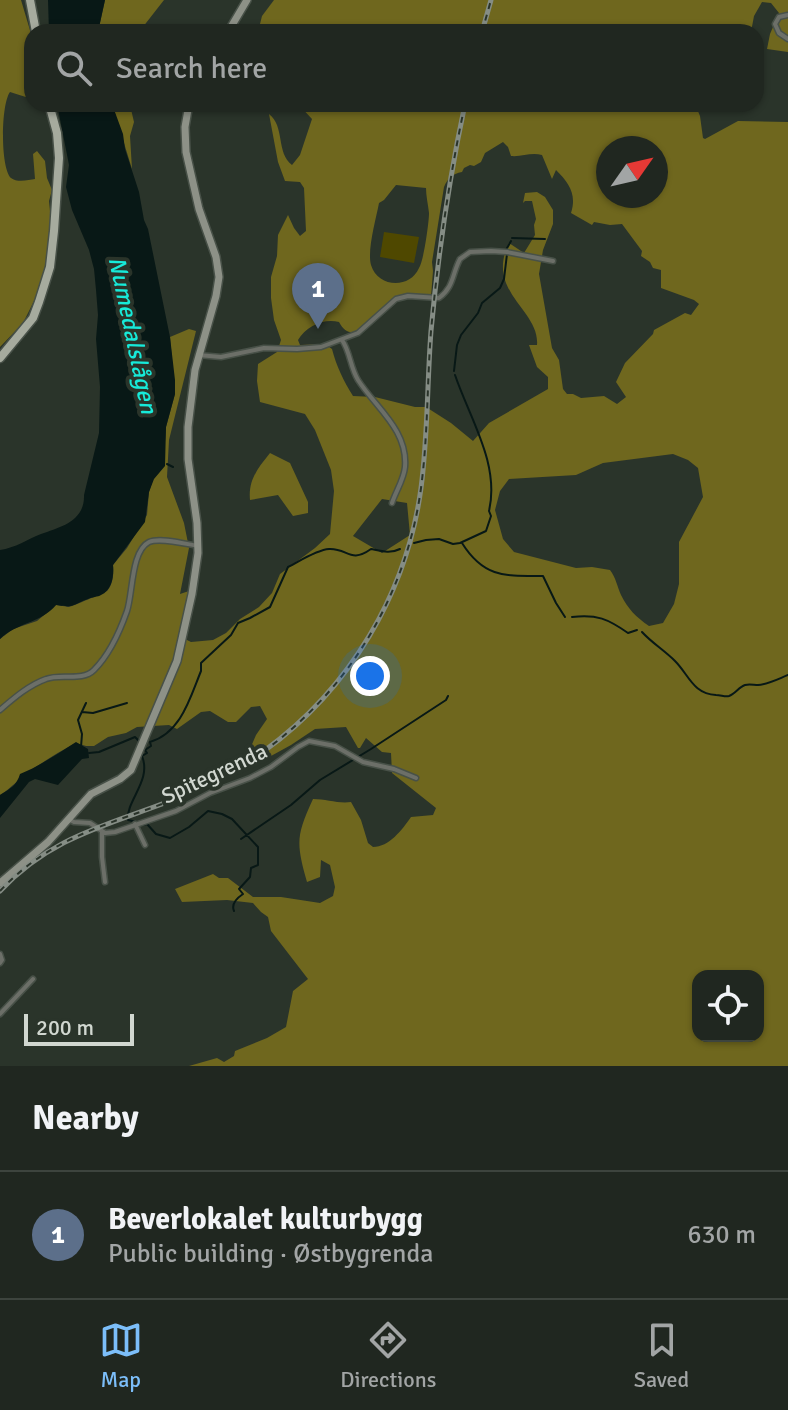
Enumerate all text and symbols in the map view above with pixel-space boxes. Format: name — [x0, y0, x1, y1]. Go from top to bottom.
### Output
search box — [24, 24, 764, 112]
icon: search — [52, 46, 96, 90]
text: Search here — [116, 50, 267, 87]
north arrow — [596, 136, 668, 208]
water label: Numedalslågen — [102, 254, 164, 417]
pin: 1 — [292, 263, 344, 329]
your location — [350, 656, 390, 696]
street label: Spitegrenda — [157, 737, 271, 810]
map controls — [692, 970, 764, 1042]
button: locate — [692, 970, 764, 1042]
scale bar — [24, 1010, 134, 1046]
text: 200 m — [36, 1014, 94, 1041]
text: Nearby — [32, 1097, 139, 1139]
text: Beverlokalet kulturbygg — [108, 1201, 423, 1238]
text: 1 — [51, 1219, 65, 1251]
text: 630 m — [687, 1219, 756, 1251]
text: Public building · Østbygrenda — [108, 1238, 433, 1270]
tab: Map — [99, 1318, 143, 1393]
tab: Directions — [340, 1318, 436, 1393]
tab: Saved — [634, 1318, 689, 1393]

